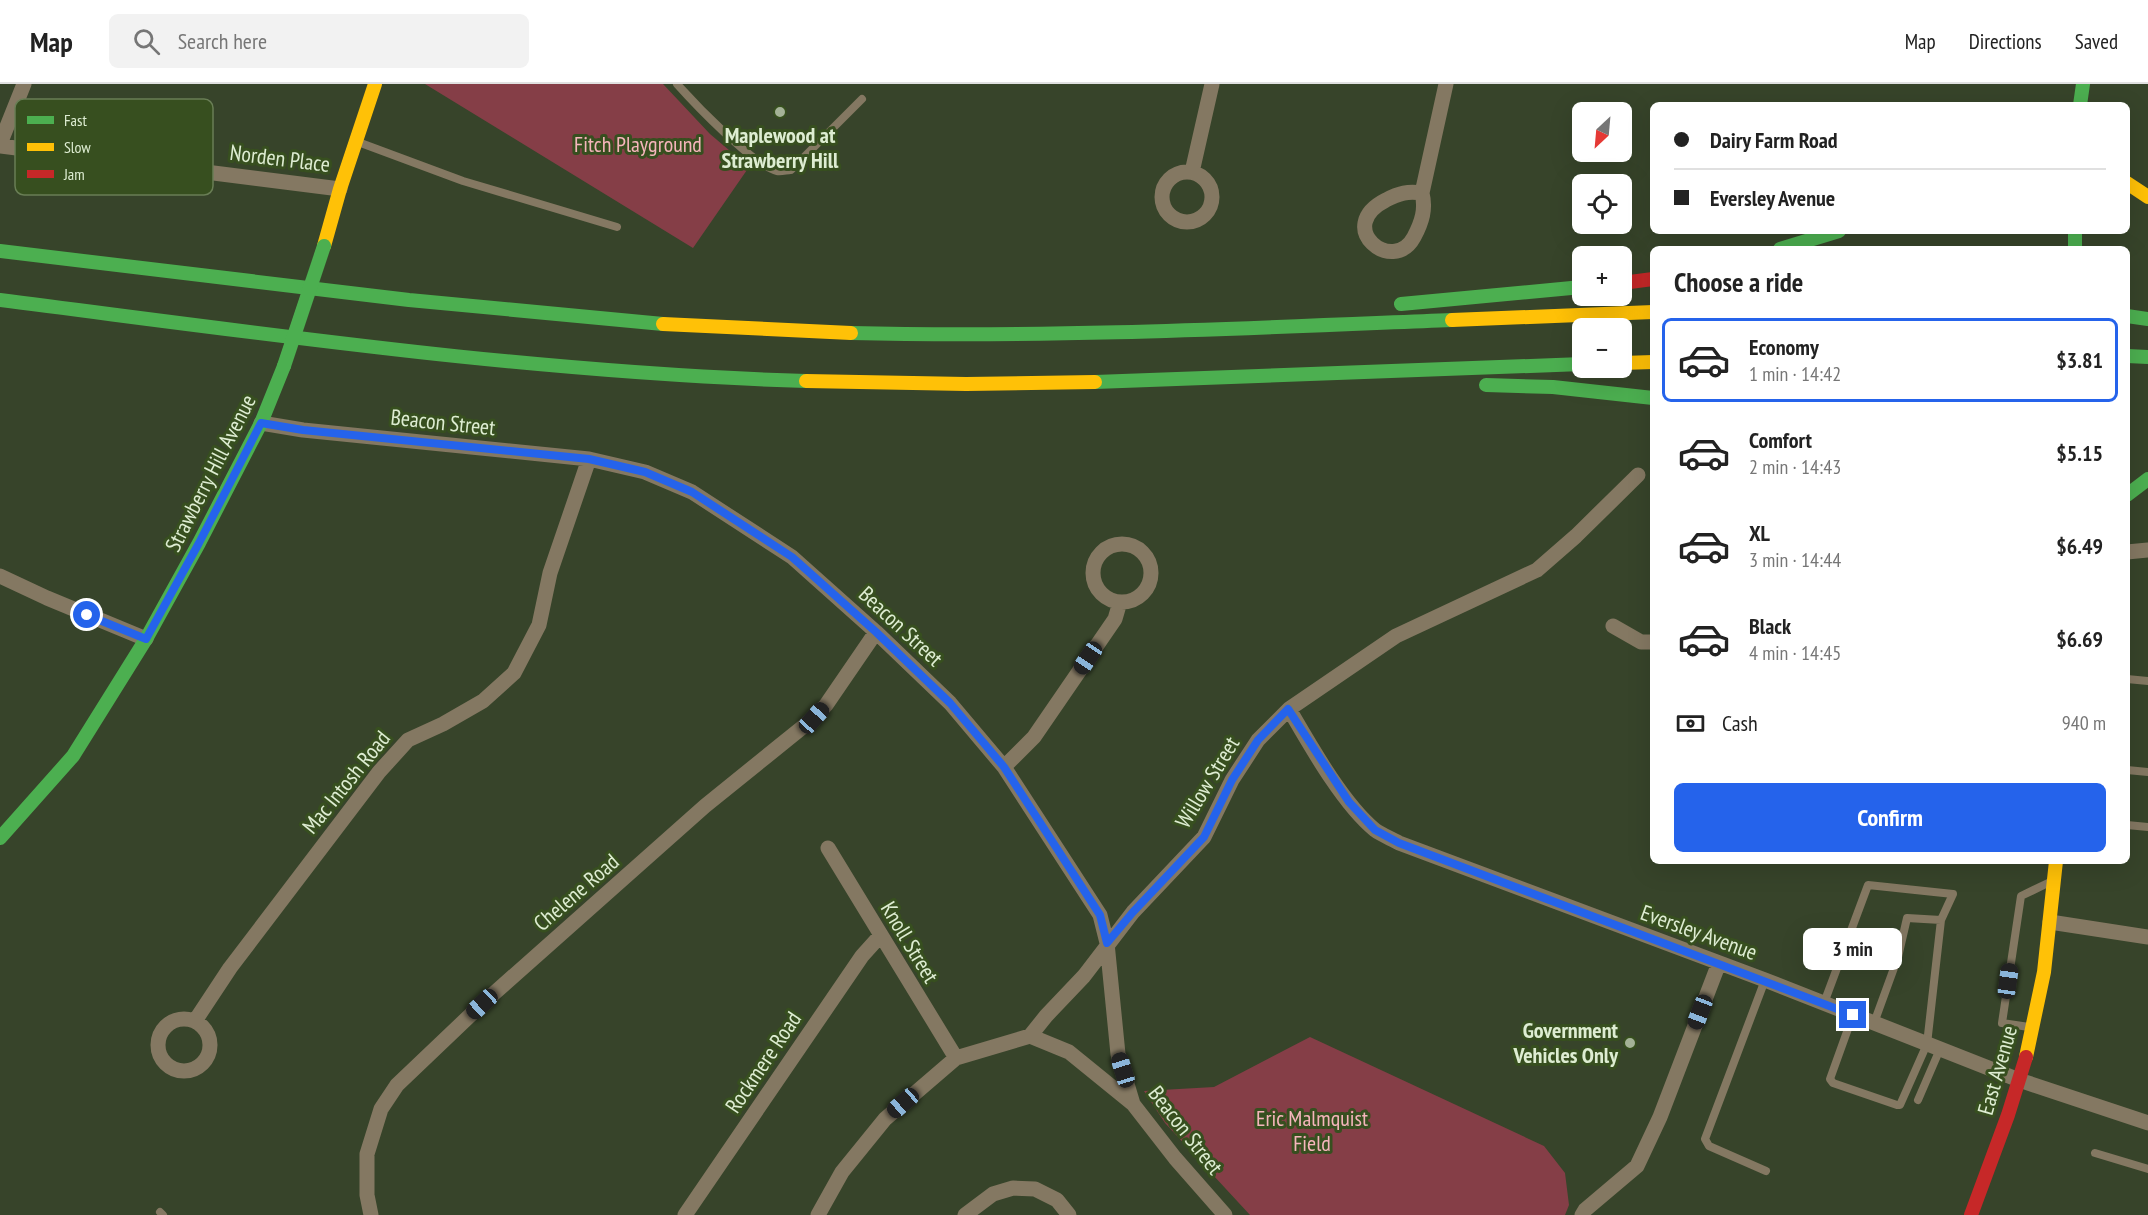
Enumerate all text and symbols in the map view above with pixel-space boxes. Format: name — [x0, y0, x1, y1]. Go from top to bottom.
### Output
search box — [109, 14, 529, 68]
text: Map — [30, 23, 73, 60]
icon: search — [130, 25, 163, 58]
text: Search here — [178, 27, 267, 55]
text: Map — [1905, 28, 1936, 55]
text: Directions — [1969, 28, 2042, 55]
text: Saved — [2075, 28, 2118, 55]
legend — [15, 99, 213, 195]
north arrow — [1572, 102, 1632, 162]
map controls — [1572, 102, 1632, 378]
marker: Maplewood at Strawberry Hill — [773, 105, 787, 119]
text: Fast — [64, 110, 87, 130]
place label: Maplewood at Strawberry Hill — [722, 121, 839, 174]
text: Dairy Farm Road — [1710, 126, 1838, 154]
park label: Fitch Playground — [574, 130, 702, 158]
text: Slow — [64, 137, 91, 157]
street label: Norden Place — [228, 138, 332, 178]
text: Jam — [63, 164, 85, 184]
button: locate — [1572, 174, 1632, 234]
text: Eversley Avenue — [1710, 184, 1835, 212]
button: + — [1572, 246, 1632, 306]
text: Choose a ride — [1674, 265, 1803, 299]
button: − — [1572, 318, 1632, 378]
icon: car — [1677, 333, 1731, 387]
text: Economy — [1749, 333, 1819, 361]
text: $3.81 — [2056, 346, 2103, 374]
text: 1 min · 14:42 — [1749, 361, 1841, 387]
street label: Strawberry Hill Avenue — [158, 390, 262, 556]
street label: Beacon Street — [389, 403, 497, 441]
icon: car — [1677, 426, 1731, 480]
text: Comfort — [1749, 426, 1812, 454]
text: $5.15 — [2056, 439, 2103, 467]
text: 2 min · 14:43 — [1749, 454, 1841, 480]
icon: car — [1677, 519, 1731, 573]
text: XL — [1749, 519, 1770, 547]
text: $6.49 — [2056, 532, 2103, 560]
text: 3 min · 14:44 — [1749, 547, 1841, 573]
street label: Beacon Street — [853, 580, 949, 672]
route start — [73, 601, 100, 628]
icon: car — [1677, 612, 1731, 666]
text: Black — [1749, 612, 1791, 640]
text: $6.69 — [2056, 625, 2103, 653]
car — [1070, 638, 1106, 678]
text: 4 min · 14:45 — [1749, 640, 1841, 666]
car — [795, 699, 833, 737]
icon: cash — [1674, 707, 1707, 740]
text: Cash — [1722, 709, 1758, 737]
text: 940 m — [2062, 710, 2106, 736]
street label: Mac Intosh Road — [296, 725, 396, 839]
street label: Willow Street — [1169, 731, 1245, 833]
button: Confirm — [1674, 783, 2106, 852]
street label: Chelene Road — [528, 847, 624, 937]
street label: Knoll Street — [875, 896, 945, 988]
street label: Eversley Avenue — [1637, 898, 1761, 966]
callout: 3 min — [1804, 928, 1902, 970]
text: 3 min — [1832, 936, 1873, 962]
car — [1997, 962, 2019, 1000]
car — [463, 985, 501, 1023]
car — [1685, 992, 1715, 1032]
route end — [1839, 1001, 1866, 1028]
street label: Rockmere Road — [719, 1006, 807, 1118]
place label: Government Vehicles Only — [1512, 1016, 1619, 1069]
street label: East Avenue — [1971, 1022, 2023, 1118]
marker: Government Vehicles Only — [1623, 1036, 1637, 1050]
car — [1109, 1050, 1137, 1090]
street label: Beacon Street — [1143, 1080, 1229, 1180]
car — [884, 1084, 922, 1122]
park label: Eric Malmquist Field — [1256, 1104, 1368, 1157]

